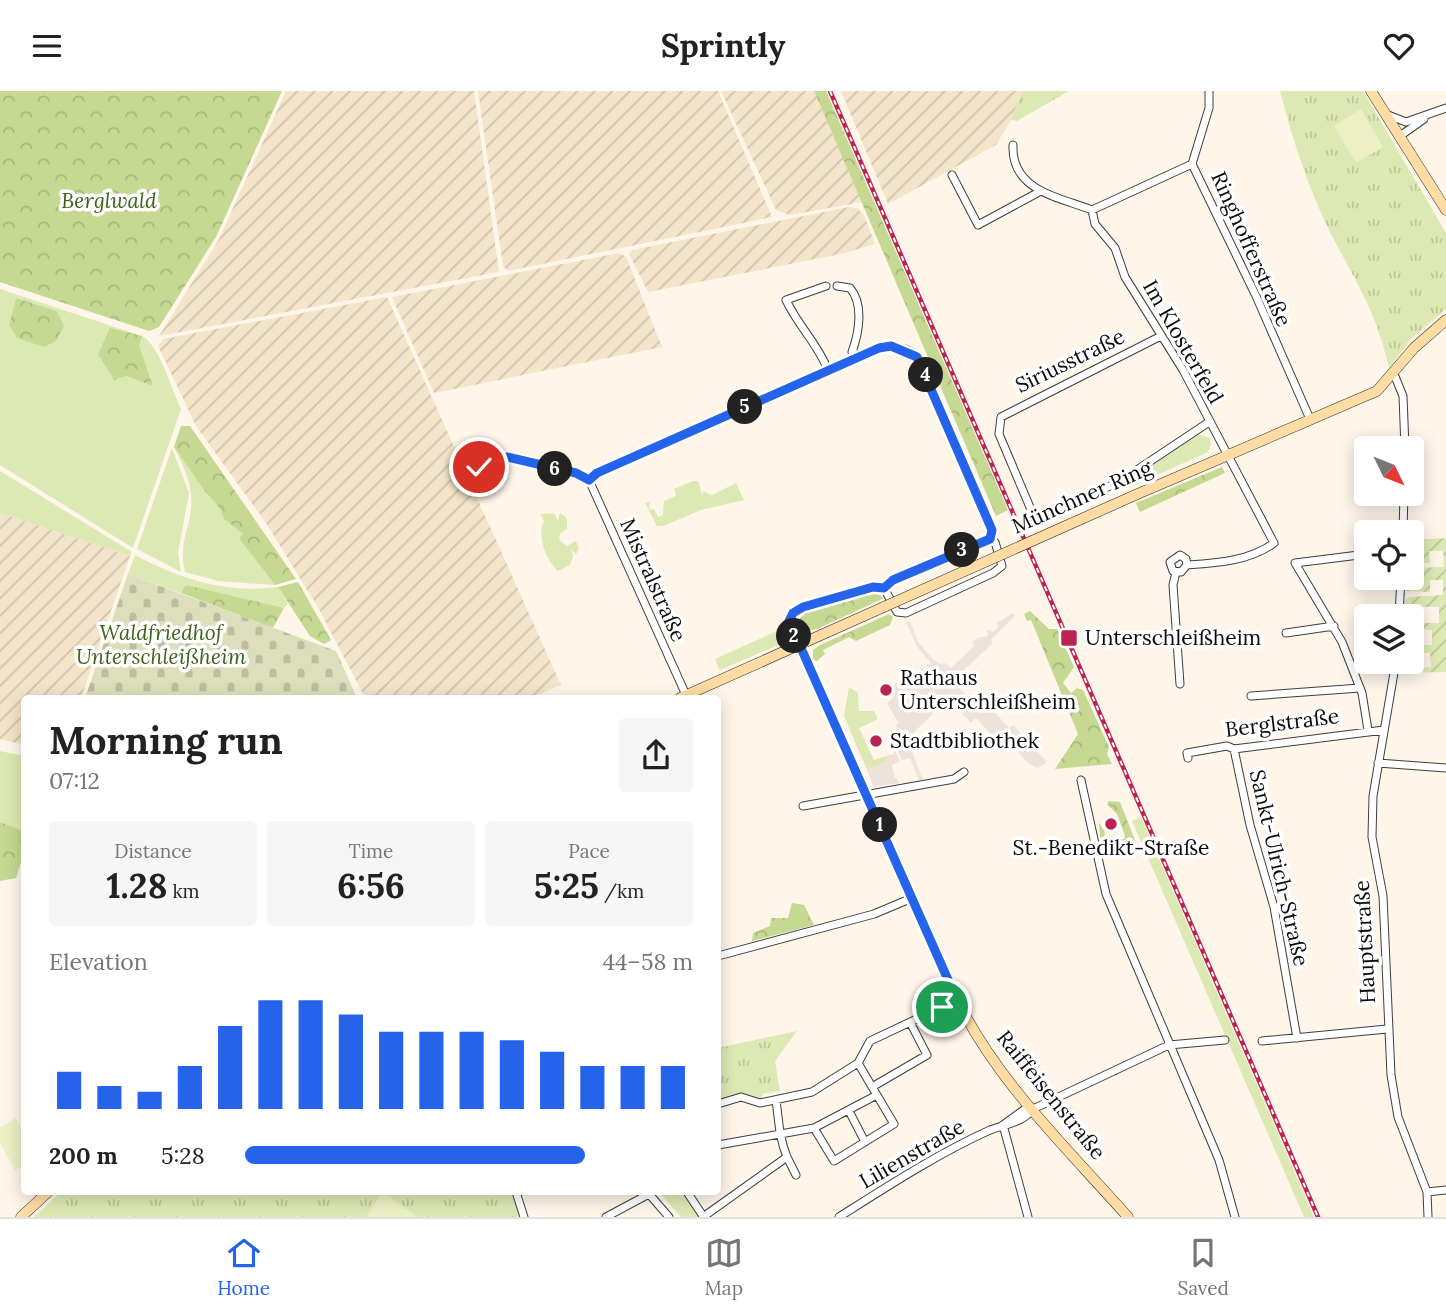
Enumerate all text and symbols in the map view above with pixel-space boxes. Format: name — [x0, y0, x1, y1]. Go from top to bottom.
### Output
text: Sprintly — [661, 25, 785, 66]
icon: menu — [28, 27, 66, 65]
icon: heart — [1380, 27, 1418, 65]
street label: Ringhofferstraße — [1205, 167, 1298, 330]
park label: Berglwald — [61, 187, 157, 214]
street label: Im Klosterfeld — [1137, 275, 1230, 408]
street label: Siriusstraße — [1011, 322, 1129, 399]
pin: 4 — [908, 357, 944, 393]
text: 4 — [920, 362, 931, 386]
pin: 5 — [728, 389, 762, 425]
text: 5 — [739, 394, 750, 418]
north arrow — [1354, 436, 1424, 506]
map controls — [1354, 436, 1424, 674]
pin — [449, 437, 509, 497]
icon: check — [460, 448, 498, 486]
pin: 6 — [538, 451, 572, 487]
street label: Münchner Ring — [1008, 453, 1156, 539]
text: 6 — [549, 456, 560, 480]
street label: Mistralstraße — [614, 514, 693, 646]
button: locate — [1354, 520, 1424, 590]
pin: 3 — [944, 533, 979, 567]
text: 3 — [956, 537, 967, 561]
button: layers — [1354, 604, 1424, 674]
park label: Waldfriedhof Unterschleißheim — [76, 619, 247, 670]
pin: 2 — [776, 619, 812, 653]
text: 2 — [788, 623, 799, 647]
place label: Unterschleißheim — [1085, 624, 1262, 651]
marker: Unterschleißheim — [1059, 628, 1079, 648]
place label: Rathaus Unterschleißheim — [900, 664, 1077, 715]
marker: Rathaus Unterschleißheim — [878, 682, 894, 698]
street label: Berglstraße — [1223, 702, 1340, 743]
text: Morning run — [49, 716, 283, 764]
button: share — [619, 718, 693, 792]
place label: Stadtbibliothek — [890, 727, 1040, 754]
marker: Stadtbibliothek — [868, 733, 884, 749]
text: 07:12 — [49, 766, 100, 795]
street label: Sankt-Ulrich-Straße — [1244, 767, 1315, 969]
pin: 1 — [862, 807, 898, 843]
text: 1 — [876, 812, 883, 836]
marker: St.-Benedikt-Straße — [1103, 816, 1119, 832]
place label: St.-Benedikt-Straße — [1013, 834, 1209, 861]
text: Distance — [114, 839, 192, 863]
text: Time — [349, 839, 393, 863]
text: Pace — [568, 839, 610, 863]
text: 1.28 — [106, 863, 167, 908]
text: 6:56 — [337, 863, 405, 908]
text: 5:25 — [534, 863, 599, 908]
text: km — [167, 879, 200, 903]
text: /km — [599, 879, 644, 903]
street label: Hauptstraße — [1348, 880, 1381, 1004]
text: Elevation — [49, 947, 148, 976]
text: 44–58 m — [602, 947, 693, 976]
pin — [912, 977, 972, 1037]
icon: arrive — [923, 988, 961, 1026]
street label: Raiffeisenstraße — [991, 1025, 1112, 1165]
street label: Lilienstraße — [854, 1113, 969, 1195]
text: 200 m — [49, 1141, 118, 1170]
text: 5:28 — [161, 1141, 205, 1170]
tab: Home — [217, 1234, 270, 1300]
tab: Map — [704, 1234, 743, 1300]
tab: Saved — [1177, 1234, 1229, 1300]

